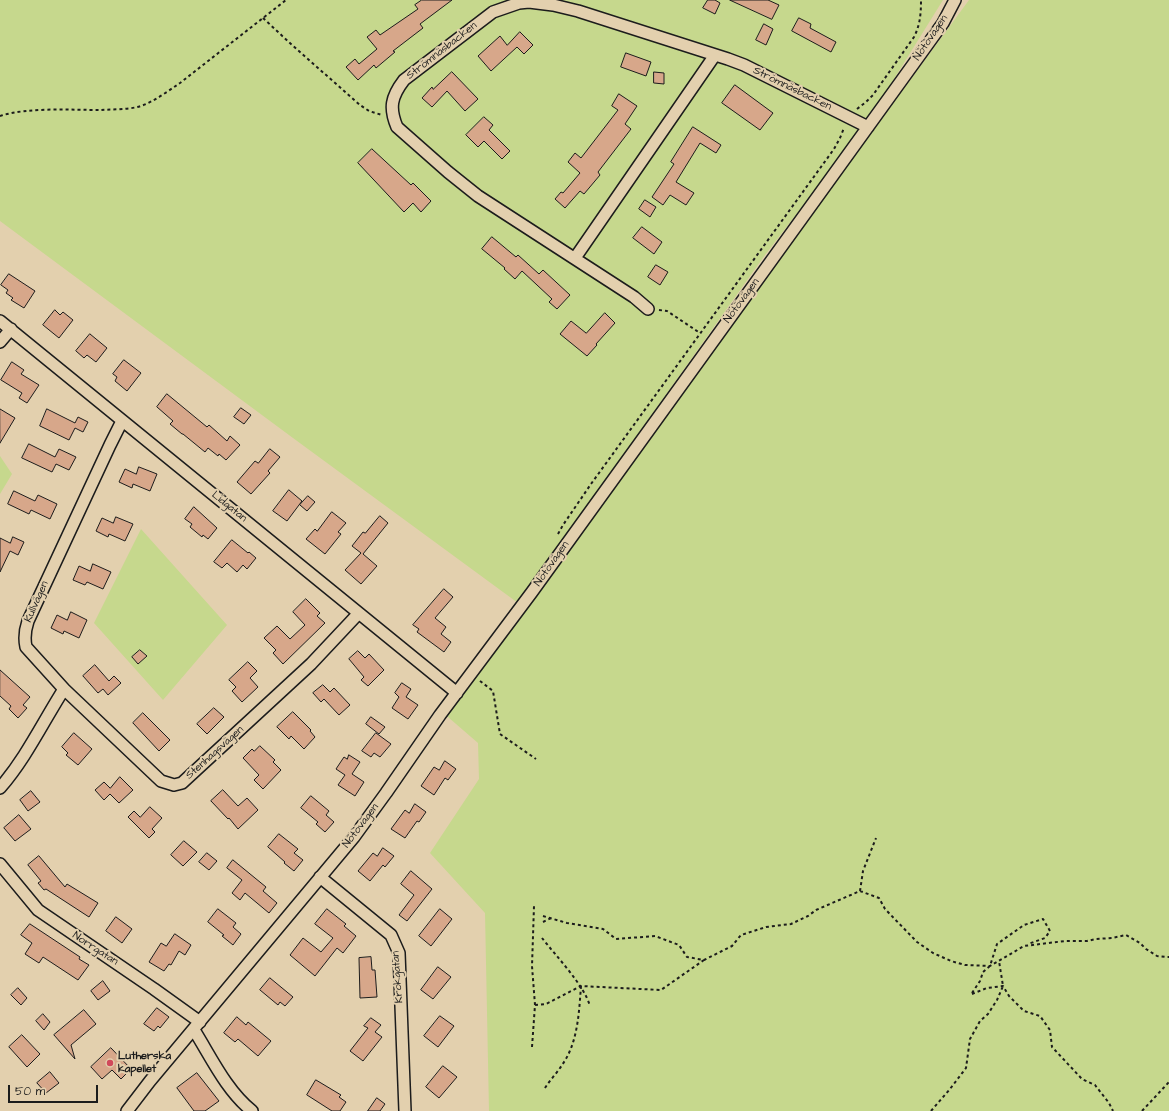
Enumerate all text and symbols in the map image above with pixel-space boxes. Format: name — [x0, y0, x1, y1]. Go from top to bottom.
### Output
street label: Nötövägen — [911, 13, 951, 63]
street label: Strömnäsbacken — [404, 19, 480, 83]
street label: Strömnäsbacken — [751, 64, 833, 114]
street label: Nötövägen — [721, 276, 763, 326]
street label: Lidgatan — [209, 489, 249, 525]
street label: Nötövägen — [532, 539, 572, 589]
street label: Kullvägen — [22, 579, 52, 625]
street label: Stenhagsvägen — [183, 723, 247, 783]
street label: Nötövägen — [340, 801, 382, 851]
street label: Norrgatan — [70, 929, 120, 969]
street label: Krokgatan — [390, 950, 406, 1004]
place label: Lutherska kapellet — [118, 1050, 171, 1076]
marker: Lutherska kapellet — [105, 1058, 115, 1068]
scale bar — [10, 1077, 100, 1103]
text: 50 m — [15, 1083, 45, 1100]

